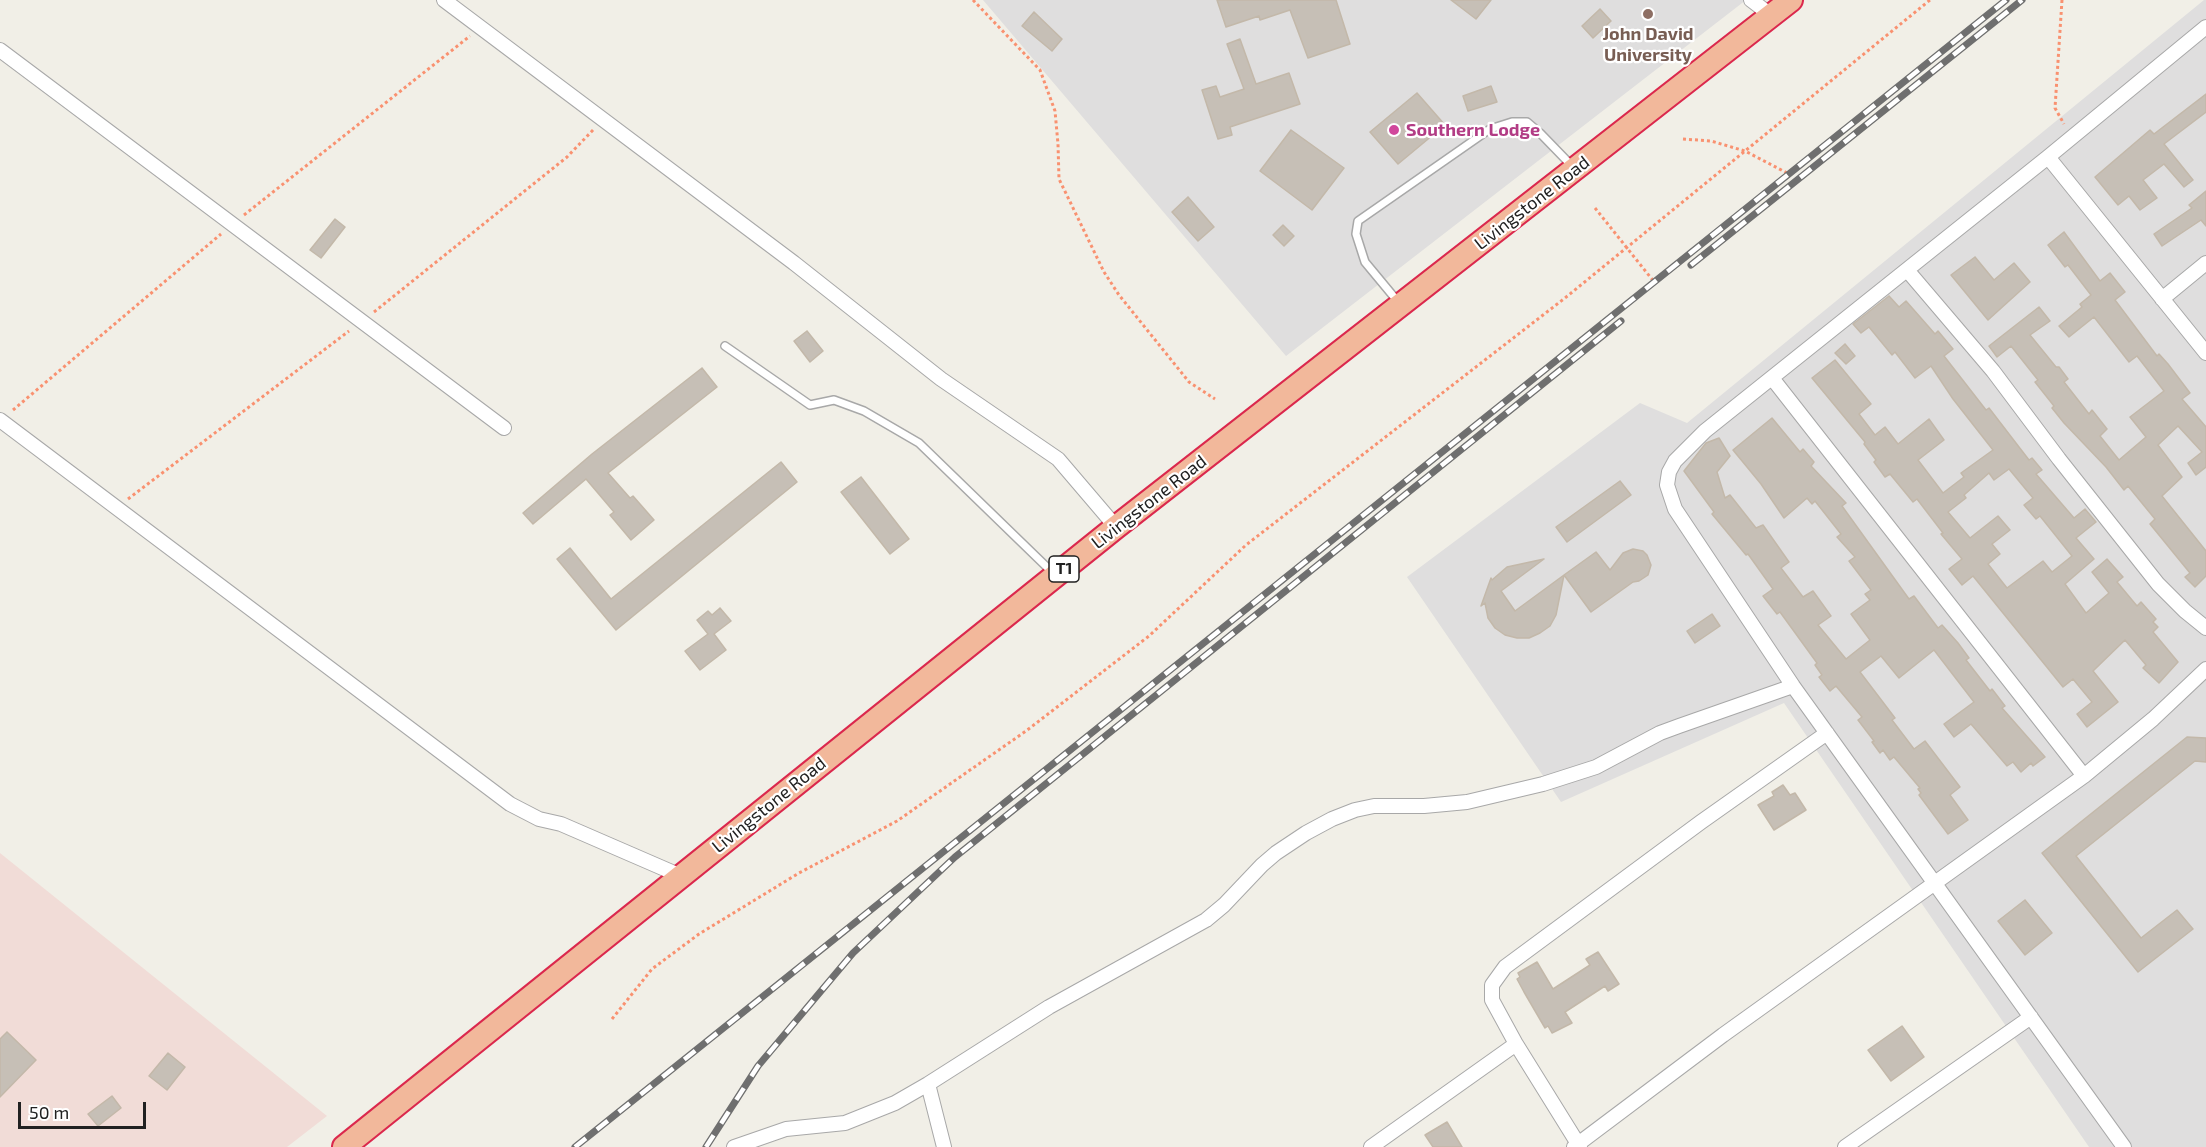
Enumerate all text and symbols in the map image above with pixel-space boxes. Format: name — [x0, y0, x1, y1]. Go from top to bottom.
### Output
marker: John David University — [1641, 7, 1655, 21]
place label: John David University — [1602, 23, 1694, 66]
place label: Southern Lodge — [1406, 119, 1540, 141]
marker: Southern Lodge — [1387, 123, 1401, 137]
street label: Livingstone Road — [1470, 151, 1594, 255]
street label: Livingstone Road — [1087, 450, 1211, 554]
road number: T1 — [1049, 556, 1079, 582]
street label: Livingstone Road — [708, 753, 830, 857]
scale bar — [21, 1090, 148, 1128]
text: 50 m — [29, 1101, 69, 1123]

